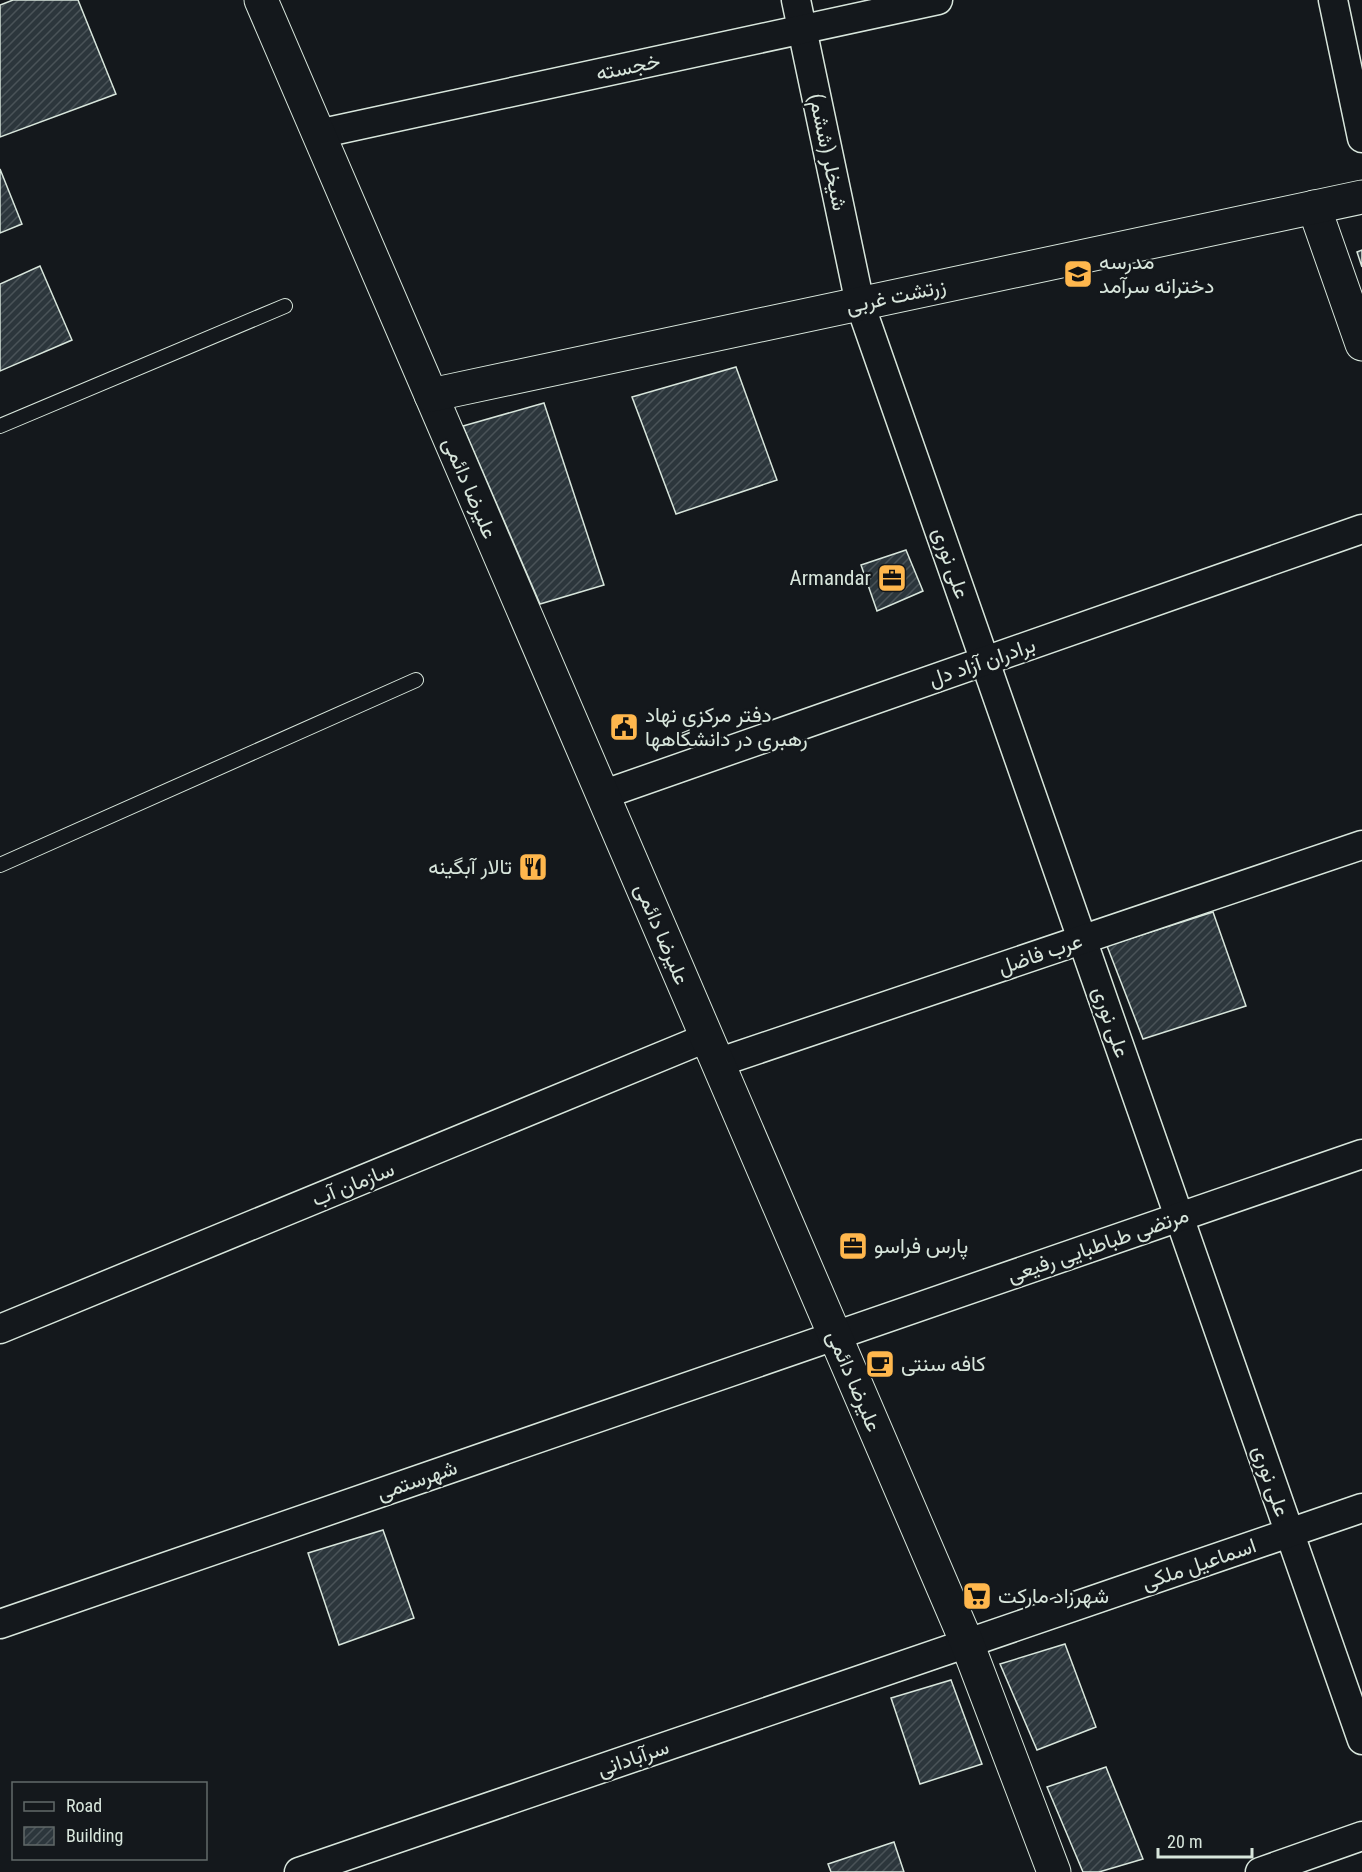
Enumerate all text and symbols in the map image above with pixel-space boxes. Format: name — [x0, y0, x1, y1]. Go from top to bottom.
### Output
street label: خجسته — [594, 49, 662, 85]
street label: شیخلر (ششم) — [802, 91, 852, 213]
place label: مدرسه دخترانه سرآمد — [1099, 250, 1214, 299]
school or university icon: مدرسه دخترانه سرآمد — [1062, 258, 1094, 290]
street label: زرتشت غربی — [844, 274, 948, 319]
street label: علیرضا دائمی — [437, 434, 502, 543]
street label: علی نوری — [927, 524, 974, 602]
office icon: Armandar — [876, 562, 908, 594]
place label: Armandar — [790, 566, 871, 590]
street label: برادران آزاد دل — [925, 633, 1039, 692]
place label: دفتر مرکزی نهاد رهبری در دانشگاهها — [645, 703, 808, 752]
public building icon: دفتر مرکزی نهاد رهبری در دانشگاهها — [608, 711, 640, 743]
restaurant icon: تالار آبگینه — [517, 851, 549, 883]
place label: تالار آبگینه — [428, 855, 512, 880]
street label: علیرضا دائمی — [629, 880, 694, 989]
street label: عرب فاضل — [995, 928, 1086, 981]
street label: علی نوری — [1087, 983, 1134, 1061]
street label: سازمان آب — [308, 1157, 398, 1212]
street label: مرتضی طباطبایی رفیعی — [1004, 1203, 1192, 1288]
office icon: پارس فراسو — [837, 1230, 869, 1262]
place label: پارس فراسو — [874, 1234, 968, 1260]
street label: علیرضا دائمی — [821, 1327, 886, 1436]
cafe icon: کافه سنتی — [864, 1348, 896, 1380]
place label: کافه سنتی — [901, 1352, 986, 1376]
street label: علی نوری — [1247, 1442, 1294, 1520]
street label: شهرستمی — [374, 1455, 461, 1506]
street label: اسماعیل ملکی — [1139, 1533, 1259, 1595]
supermarket icon: شهرزاد مارکت — [961, 1580, 993, 1612]
place label: شهرزاد مارکت — [998, 1584, 1109, 1609]
street label: سرآبادانی — [594, 1735, 672, 1782]
legend — [12, 1782, 207, 1860]
text: Road — [66, 1795, 102, 1816]
scale bar — [1158, 1821, 1252, 1859]
text: Building — [66, 1825, 123, 1846]
text: 20 m — [1167, 1831, 1202, 1852]

